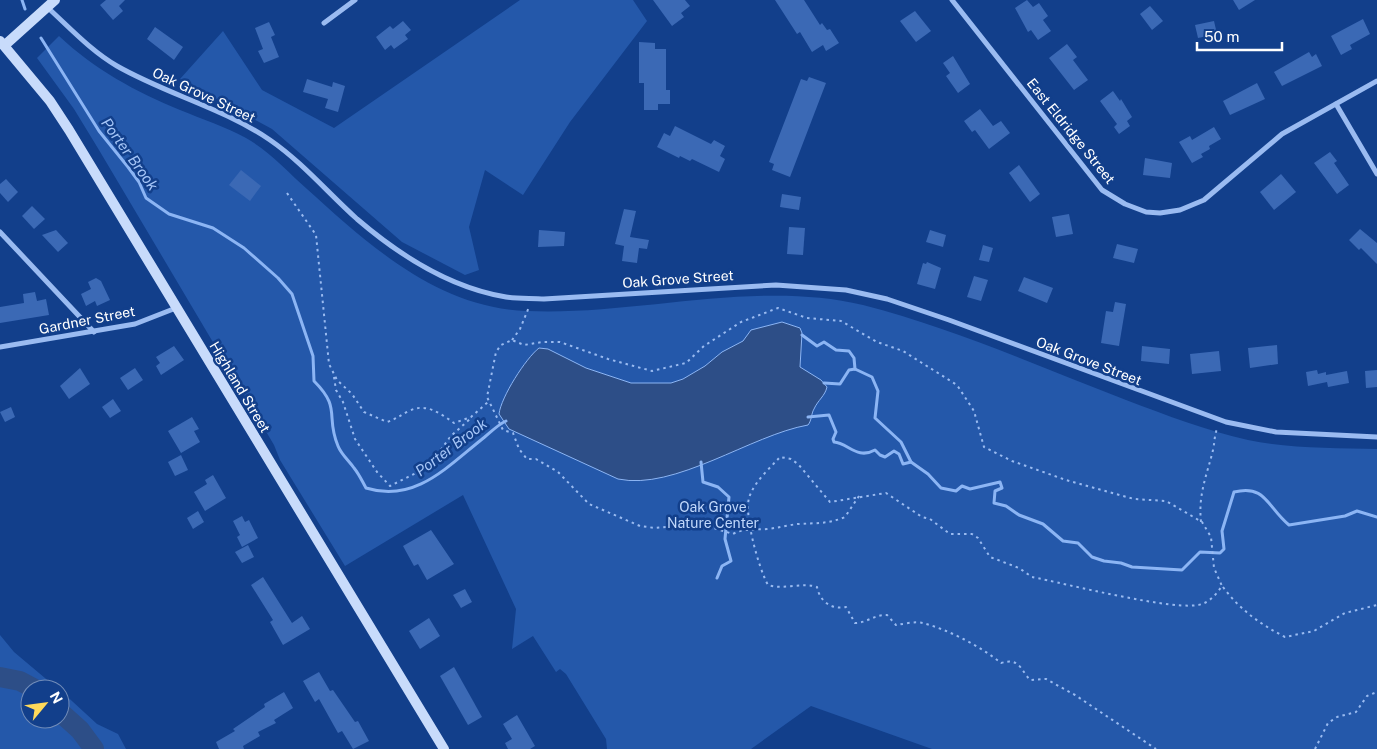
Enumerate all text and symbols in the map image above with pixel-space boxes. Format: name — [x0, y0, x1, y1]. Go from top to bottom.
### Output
scale bar — [1197, 20, 1282, 52]
text: 50 m — [1204, 28, 1239, 45]
street label: Oak Grove Street — [150, 64, 258, 126]
street label: East Eldridge Street — [1024, 75, 1118, 187]
water label: Porter Brook — [98, 115, 162, 194]
street label: Oak Grove Street — [622, 267, 734, 291]
street label: Gardner Street — [38, 303, 136, 337]
street label: Oak Grove Street — [1034, 334, 1144, 388]
street label: Highland Street — [206, 338, 274, 436]
water label: Porter Brook — [412, 414, 491, 479]
park label: Oak Grove Nature Center — [667, 499, 759, 531]
north arrow — [20, 679, 70, 729]
text: N — [47, 689, 66, 706]

